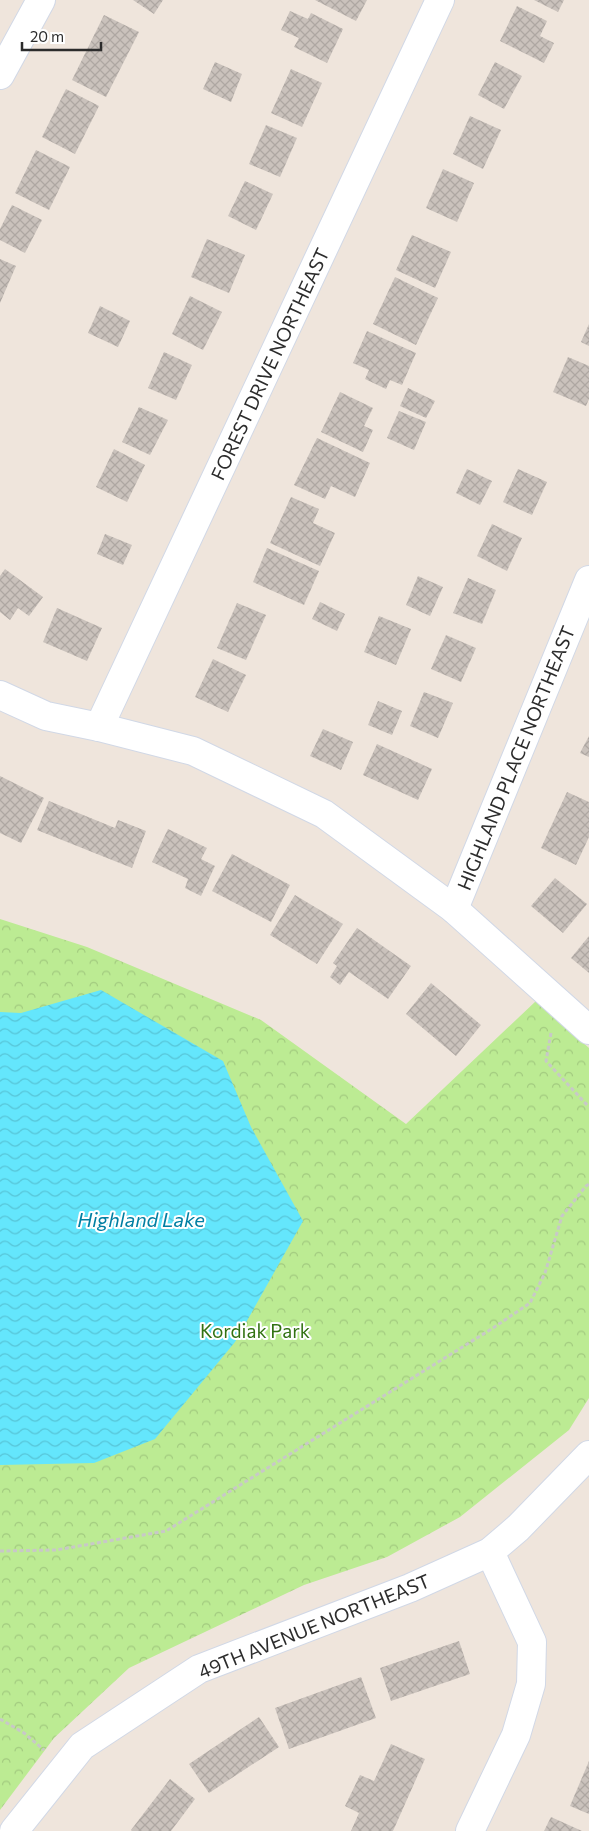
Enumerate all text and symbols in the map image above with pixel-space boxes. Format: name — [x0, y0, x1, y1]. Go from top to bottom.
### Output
scale bar — [22, 20, 101, 52]
text: 20 m — [30, 27, 64, 45]
street label: FOREST DRIVE NORTHEAST — [206, 244, 333, 483]
street label: HIGHLAND PLACE NORTHEAST — [452, 622, 579, 893]
water label: Highland Lake — [77, 1207, 205, 1231]
park label: Kordiak Park — [200, 1319, 310, 1342]
street label: 49TH AVENUE NORTHEAST — [195, 1568, 433, 1683]

